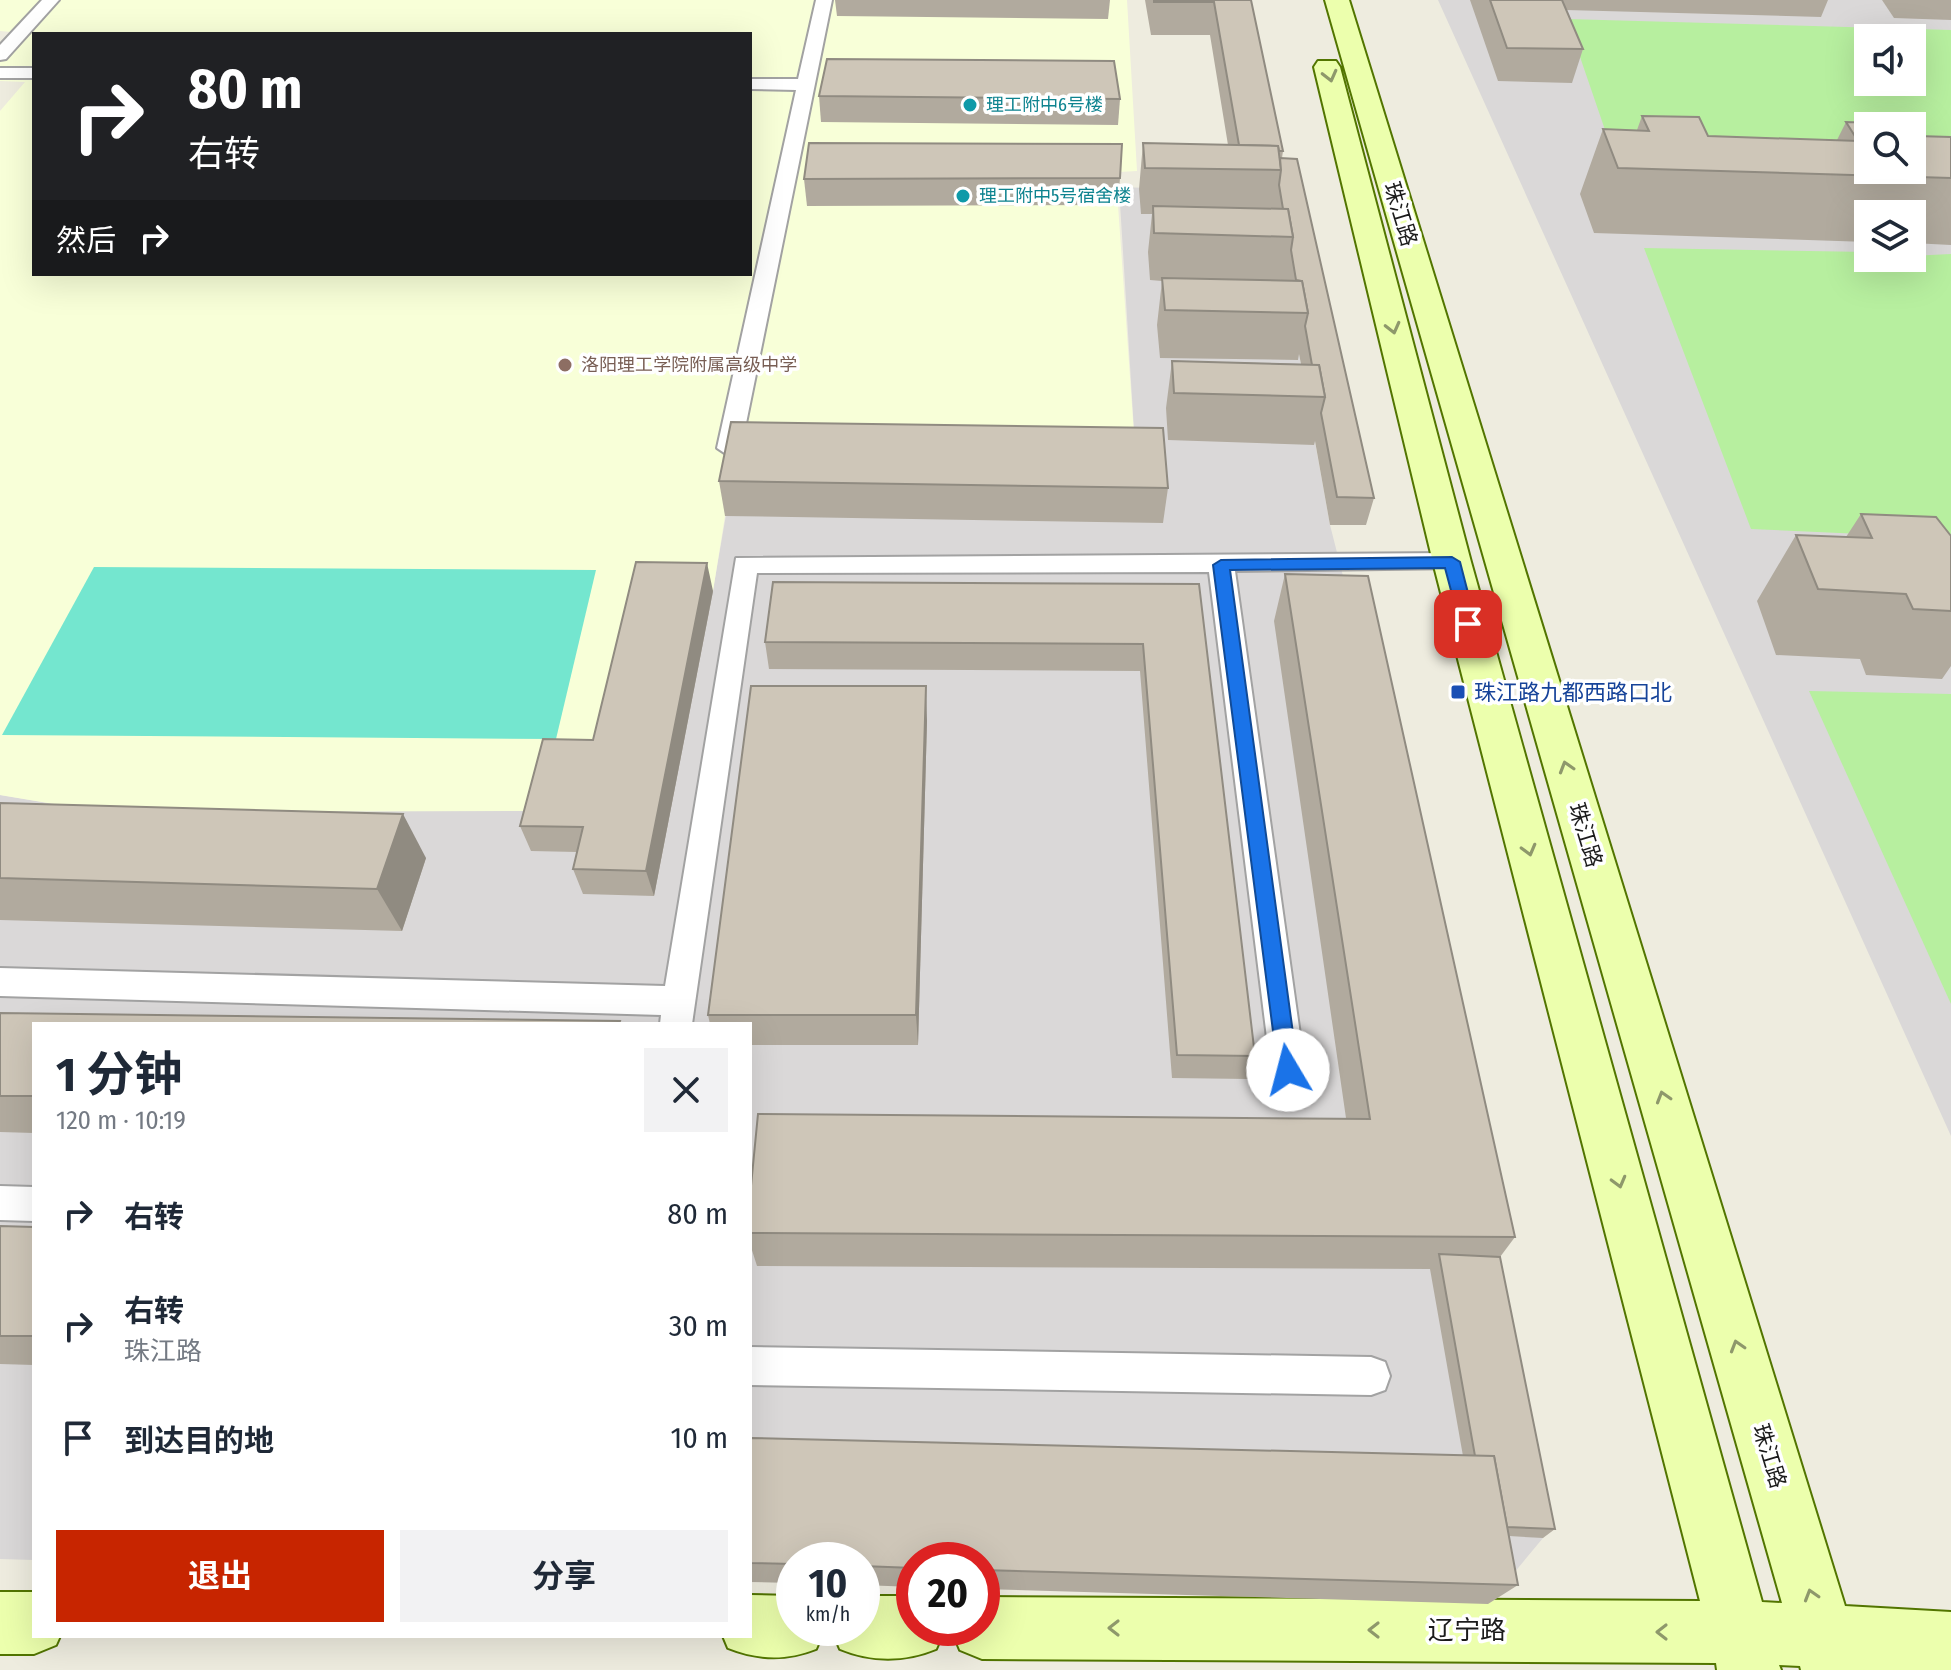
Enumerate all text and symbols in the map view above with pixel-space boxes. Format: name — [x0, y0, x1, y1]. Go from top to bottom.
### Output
map controls — [1854, 24, 1926, 272]
button: sound — [1854, 24, 1926, 96]
text: 80 m — [188, 56, 303, 123]
icon: right — [56, 64, 160, 168]
one-way arrow — [1320, 68, 1337, 82]
place label: 理工附中6号楼 — [986, 94, 1103, 116]
marker: 理工附中6号楼 — [961, 96, 979, 114]
button: search — [1854, 112, 1926, 184]
text: 右转 — [188, 132, 260, 176]
street label: 珠江路 — [1378, 179, 1423, 250]
place label: 理工附中5号宿舍楼 — [979, 185, 1131, 207]
marker: 理工附中5号宿舍楼 — [954, 187, 972, 205]
button: layers — [1854, 200, 1926, 272]
icon: right — [132, 216, 176, 260]
text: 然后 — [56, 223, 116, 259]
one-way arrow — [1384, 320, 1401, 334]
place label: 洛阳理工学院附属高级中学 — [581, 354, 797, 376]
marker: 洛阳理工学院附属高级中学 — [556, 356, 574, 374]
pin — [1434, 590, 1502, 658]
icon: arrive — [1446, 602, 1490, 646]
place label: 珠江路九都西路口北 — [1474, 679, 1672, 706]
marker: 珠江路九都西路口北 — [1449, 683, 1467, 701]
one-way arrow — [1559, 760, 1575, 774]
street label: 珠江路 — [1563, 800, 1608, 871]
one-way arrow — [1520, 843, 1537, 857]
position arrow — [1246, 1028, 1330, 1112]
text: 1 分钟 — [56, 1046, 182, 1104]
button: close — [644, 1048, 728, 1132]
one-way arrow — [1656, 1090, 1672, 1104]
text: 120 m · 10:19 — [56, 1105, 186, 1136]
one-way arrow — [1609, 1175, 1626, 1189]
icon: right — [56, 1192, 100, 1236]
text: 80 m — [667, 1196, 728, 1232]
text: 右转 — [124, 1199, 184, 1235]
text: 右转 — [124, 1293, 184, 1329]
icon: right — [56, 1304, 100, 1348]
text: 30 m — [669, 1308, 728, 1344]
text: 珠江路 — [124, 1336, 202, 1367]
one-way arrow — [1730, 1339, 1746, 1353]
icon: arrive — [56, 1416, 100, 1460]
text: 10 m — [671, 1420, 728, 1456]
street label: 珠江路 — [1747, 1421, 1792, 1492]
text: 到达目的地 — [124, 1423, 274, 1459]
button: 退出 — [56, 1530, 384, 1622]
button: 分享 — [400, 1530, 728, 1622]
speed limit sign: 20 — [896, 1542, 1000, 1646]
text: 10 — [809, 1560, 847, 1608]
one-way arrow — [1804, 1589, 1820, 1603]
text: km/h — [806, 1602, 850, 1626]
street label: 辽宁路 — [1428, 1615, 1506, 1646]
one-way arrow — [1107, 1619, 1120, 1637]
one-way arrow — [1367, 1621, 1380, 1639]
one-way arrow — [1655, 1623, 1668, 1641]

